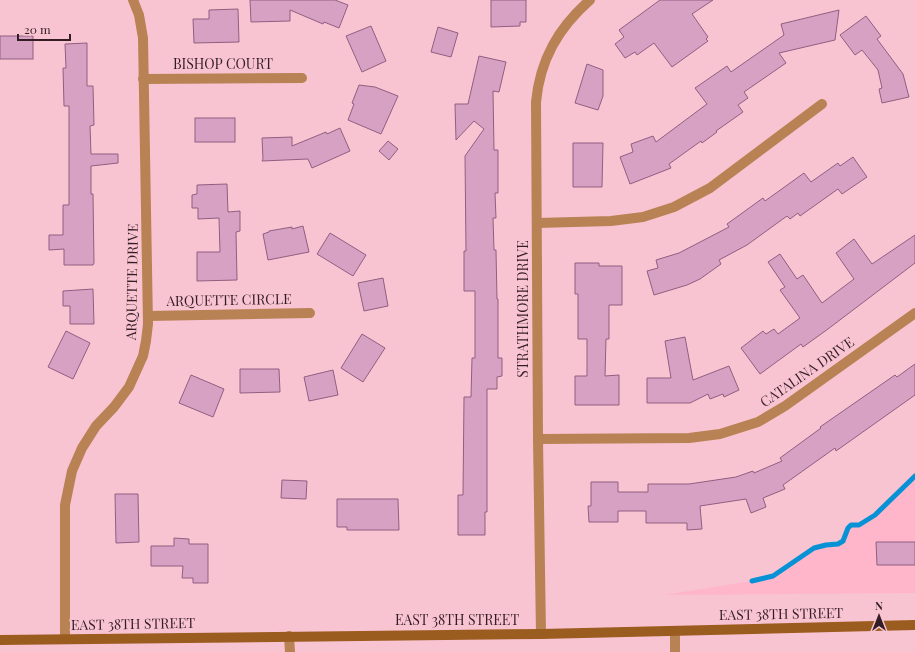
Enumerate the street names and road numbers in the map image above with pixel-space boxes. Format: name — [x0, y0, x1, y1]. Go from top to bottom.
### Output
street label: BISHOP COURT — [173, 54, 273, 73]
street label: ARQUETTE DRIVE — [121, 224, 142, 341]
street label: STRATHMORE DRIVE — [513, 240, 532, 378]
street label: ARQUETTE CIRCLE — [165, 289, 292, 310]
street label: CATALINA DRIVE — [756, 332, 857, 411]
street label: EAST 38TH STREET — [719, 603, 844, 624]
street label: EAST 38TH STREET — [395, 610, 519, 629]
street label: EAST 38TH STREET — [71, 613, 196, 634]

